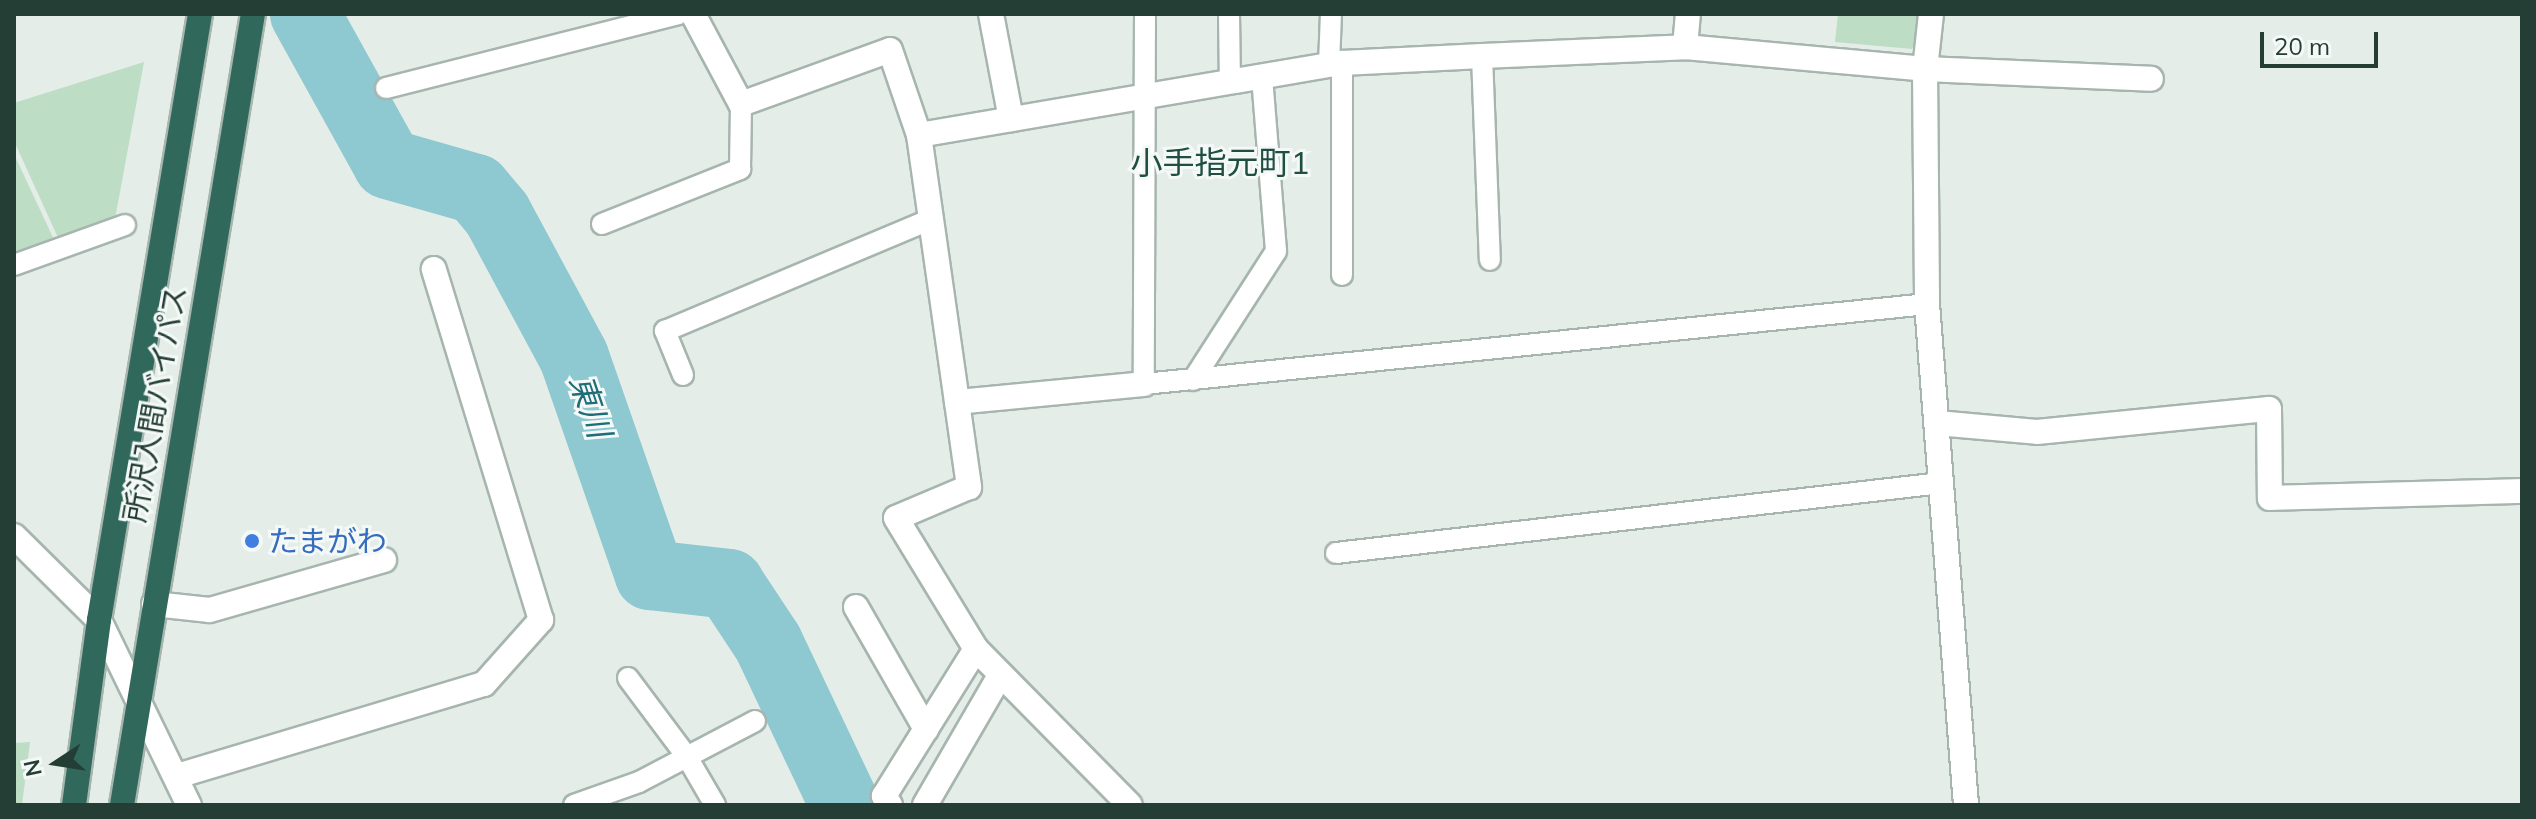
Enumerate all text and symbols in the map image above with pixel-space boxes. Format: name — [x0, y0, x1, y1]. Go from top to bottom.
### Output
scale bar — [2264, 16, 2382, 66]
text: 20 m — [2274, 31, 2330, 61]
district label: 小手指元町1 — [1130, 143, 1310, 181]
street label: 所沢入間バイパス — [116, 283, 194, 525]
water label: 東川 — [562, 369, 620, 443]
place label: たまがわ — [268, 523, 388, 559]
marker: たまがわ — [243, 532, 261, 550]
north arrow — [16, 723, 96, 803]
text: N — [17, 757, 48, 779]

